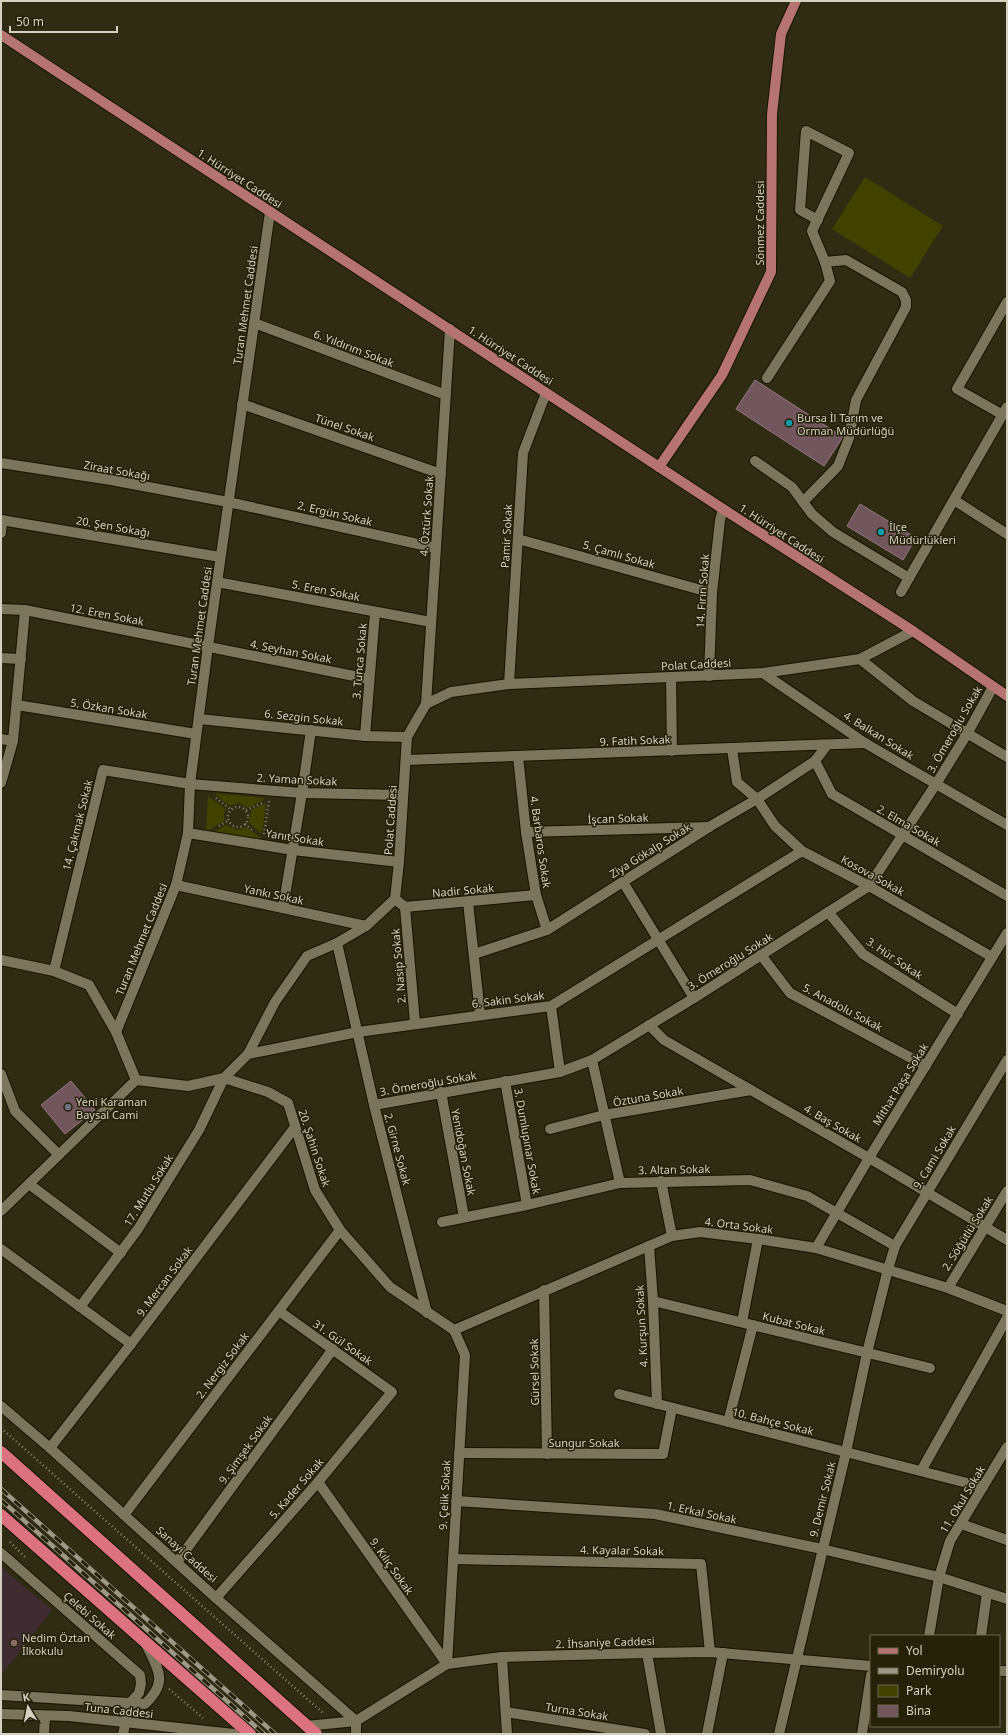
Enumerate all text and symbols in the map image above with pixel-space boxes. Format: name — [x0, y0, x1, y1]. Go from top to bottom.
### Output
scale bar — [10, 8, 117, 34]
text: 50 m — [16, 13, 44, 30]
street label: 1. Hürriyet Caddesi — [195, 145, 285, 211]
street label: Sönmez Caddesi — [752, 181, 767, 265]
street label: Turan Mehmet Caddesi — [229, 245, 261, 365]
street label: 1. Hürriyet Caddesi — [466, 322, 556, 388]
street label: 6. Yıldırım Sokak — [312, 326, 396, 370]
street label: Tünel Sokak — [313, 410, 377, 444]
place label: Bursa İl Tarım ve Orman Müdürlüğü — [797, 410, 894, 438]
marker: Bursa İl Tarım ve Orman Müdürlüğü — [784, 418, 794, 428]
street label: Ziraat Sokağı — [83, 457, 151, 483]
street label: 4. Öztürk Sokak — [416, 475, 436, 557]
street label: 2. Ergün Sokak — [296, 497, 374, 529]
street label: 1. Hürriyet Caddesi — [737, 500, 827, 566]
street label: Pamir Sokak — [497, 504, 515, 568]
street label: 20. Şen Sokağı — [75, 512, 151, 540]
place label: İlçe Müdürlükleri — [889, 519, 956, 547]
marker: İlçe Müdürlükleri — [876, 527, 886, 537]
street label: 5. Çamlı Sokak — [581, 536, 657, 572]
street label: 14. Fırın Sokak — [692, 553, 712, 629]
street label: Turan Mehmet Caddesi — [183, 566, 215, 686]
street label: 5. Eren Sokak — [291, 576, 361, 604]
street label: 12. Eren Sokak — [69, 599, 146, 629]
street label: 3. Tunca Sokak — [348, 622, 370, 700]
street label: 4. Seyhan Sokak — [249, 636, 333, 666]
street label: Polat Caddesi — [661, 655, 731, 673]
street label: 3. Ömeroğlu Sokak — [923, 683, 985, 775]
street label: 5. Özkan Sokak — [69, 694, 149, 722]
street label: 6. Sezgin Sokak — [264, 705, 344, 729]
street label: 4. Balkan Sokak — [841, 707, 917, 763]
street label: 9. Fatih Sokak — [599, 731, 671, 749]
street label: 2. Yaman Sokak — [256, 769, 338, 789]
street label: 14. Çakmak Sokak — [58, 778, 96, 872]
street label: Polat Caddesi — [380, 784, 400, 856]
street label: 4. Barbaros Sokak — [527, 795, 555, 889]
street label: 2. Elma Sokak — [875, 801, 944, 849]
street label: İşcan Sokak — [587, 809, 649, 827]
street label: Ziya Gökalp Sokak — [606, 819, 694, 881]
street label: Yanıt Sokak — [265, 825, 325, 849]
street label: Kosova Sokak — [839, 851, 908, 899]
street label: Yankı Sokak — [243, 880, 305, 908]
street label: Nadir Sokak — [431, 880, 495, 900]
street label: Turan Mehmet Caddesi — [112, 881, 170, 997]
street label: 2. Nasip Sokak — [387, 928, 409, 1004]
street label: 3. Ömeroğlu Sokak — [684, 929, 776, 993]
street label: 3. Hür Sokak — [864, 934, 926, 982]
street label: 5. Anadolu Sokak — [800, 980, 886, 1034]
street label: 6. Sakin Sokak — [471, 987, 545, 1011]
street label: Mithat Paşa Sokak — [869, 1040, 931, 1128]
street label: 3. Ömeroğlu Sokak — [378, 1067, 478, 1099]
street label: Öztuna Sokak — [612, 1082, 684, 1110]
street label: 3. Dumlupınar Sokak — [511, 1087, 545, 1195]
place label: Yeni Karaman Baysal Cami — [76, 1094, 147, 1122]
street label: 4. Baş Sokak — [801, 1100, 865, 1146]
marker: Yeni Karaman Baysal Cami — [63, 1102, 73, 1112]
street label: 20. Şahin Sokak — [295, 1107, 335, 1189]
street label: Yenidoğan Sokak — [448, 1107, 480, 1197]
street label: 2. Girne Sokak — [381, 1111, 415, 1187]
street label: 9. Cami Sokak — [909, 1122, 959, 1192]
street label: 17. Mutlu Sokak — [120, 1151, 176, 1229]
street label: 3. Altan Sokak — [638, 1161, 710, 1177]
street label: 2. Söğütlü Sokak — [938, 1193, 996, 1273]
street label: 4. Orta Sokak — [704, 1213, 774, 1237]
street label: 9. Mercan Sokak — [133, 1243, 195, 1319]
street label: 4. Kurşun Sokak — [631, 1284, 651, 1368]
street label: Kubat Sokak — [761, 1308, 827, 1338]
street label: 31. Gül Sokak — [310, 1316, 376, 1368]
street label: 2. Nergiz Sokak — [192, 1329, 252, 1401]
street label: Gürsel Sokak — [526, 1338, 542, 1406]
street label: 10. Bahçe Sokak — [731, 1404, 815, 1438]
street label: 9. Şimşek Sokak — [215, 1411, 275, 1487]
street label: Sungur Sokak — [548, 1435, 620, 1450]
street label: 5. Kader Sokak — [265, 1454, 327, 1522]
street label: 9. Çelik Sokak — [435, 1459, 453, 1530]
street label: 9. Demir Sokak — [805, 1459, 839, 1538]
street label: 11. Okul Sokak — [936, 1462, 988, 1535]
street label: 1. Erkal Sokak — [666, 1497, 738, 1527]
street label: Sanayi Caddesi — [153, 1523, 221, 1585]
street label: 9. Kılıç Sokak — [367, 1535, 417, 1598]
street label: 4. Kayalar Sokak — [580, 1542, 664, 1558]
street label: Çelebi Sokak — [60, 1588, 120, 1642]
place label: Nedim Öztan İlkokulu — [22, 1630, 90, 1658]
street label: 2. İhsaniye Caddesi — [555, 1633, 655, 1651]
legend — [870, 1635, 1000, 1727]
marker: Nedim Öztan İlkokulu — [9, 1638, 19, 1648]
text: Yol — [906, 1642, 923, 1659]
text: Demiryolu — [906, 1662, 965, 1679]
text: Park — [906, 1682, 932, 1699]
north arrow — [8, 1687, 48, 1727]
text: K — [21, 1689, 32, 1705]
street label: Tuna Caddesi — [84, 1699, 154, 1721]
street label: Turna Sokak — [545, 1699, 610, 1723]
text: Bina — [906, 1702, 931, 1719]

